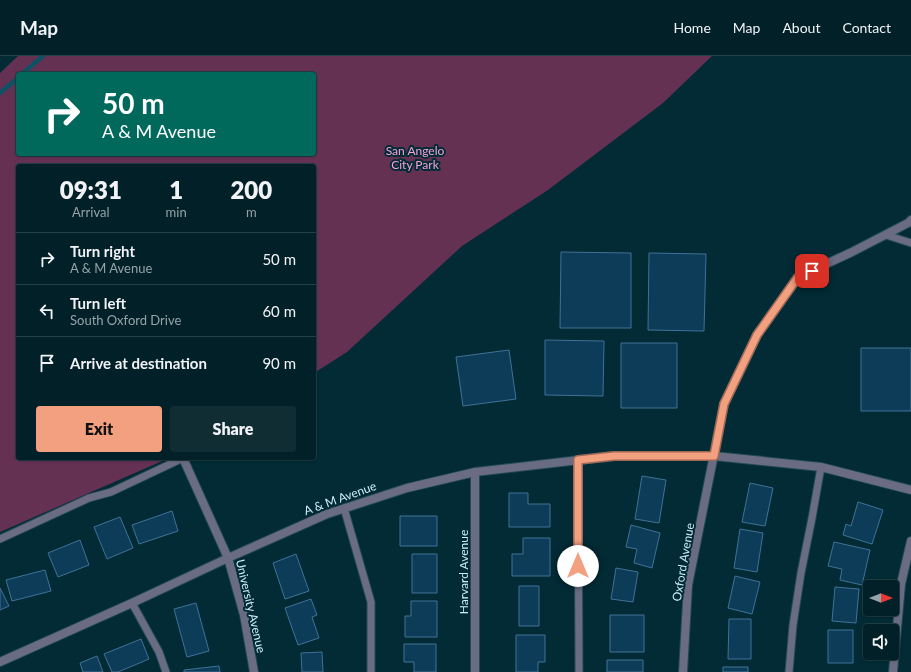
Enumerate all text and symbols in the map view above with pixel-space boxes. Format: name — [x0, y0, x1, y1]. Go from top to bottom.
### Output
text: Map — [20, 16, 58, 39]
text: Home — [673, 19, 711, 36]
text: Map — [733, 19, 760, 36]
text: About — [782, 19, 820, 36]
text: Contact — [842, 19, 891, 36]
text: 50 m — [102, 86, 165, 120]
icon: right — [36, 88, 88, 140]
text: A & M Avenue — [102, 120, 216, 142]
park label: San Angelo City Park — [386, 143, 445, 172]
text: 09:31 — [60, 175, 122, 204]
text: 1 — [169, 175, 183, 204]
text: 200 — [230, 175, 272, 204]
text: Arrival — [72, 204, 110, 220]
text: min — [166, 204, 187, 220]
text: m — [246, 204, 257, 220]
text: Turn right — [70, 242, 135, 260]
icon: right — [36, 248, 58, 270]
text: 50 m — [262, 250, 296, 268]
pin — [795, 254, 829, 288]
text: A & M Avenue — [70, 260, 152, 276]
icon: arrive — [801, 260, 823, 282]
text: Turn left — [70, 294, 126, 312]
icon: left — [36, 300, 58, 322]
text: 60 m — [262, 302, 296, 320]
text: South Oxford Drive — [70, 312, 181, 328]
icon: arrive — [36, 352, 58, 374]
text: Arrive at destination — [70, 354, 207, 372]
text: 90 m — [262, 354, 296, 372]
button: Exit — [36, 406, 162, 452]
button: Share — [170, 406, 296, 452]
street label: A & M Avenue — [302, 478, 378, 518]
street label: Oxford Avenue — [669, 522, 697, 602]
street label: Harvard Avenue — [456, 530, 471, 614]
position arrow — [557, 545, 599, 587]
street label: University Avenue — [233, 558, 269, 654]
north arrow — [863, 580, 899, 616]
map controls — [863, 580, 899, 660]
button: sound — [863, 624, 899, 660]

